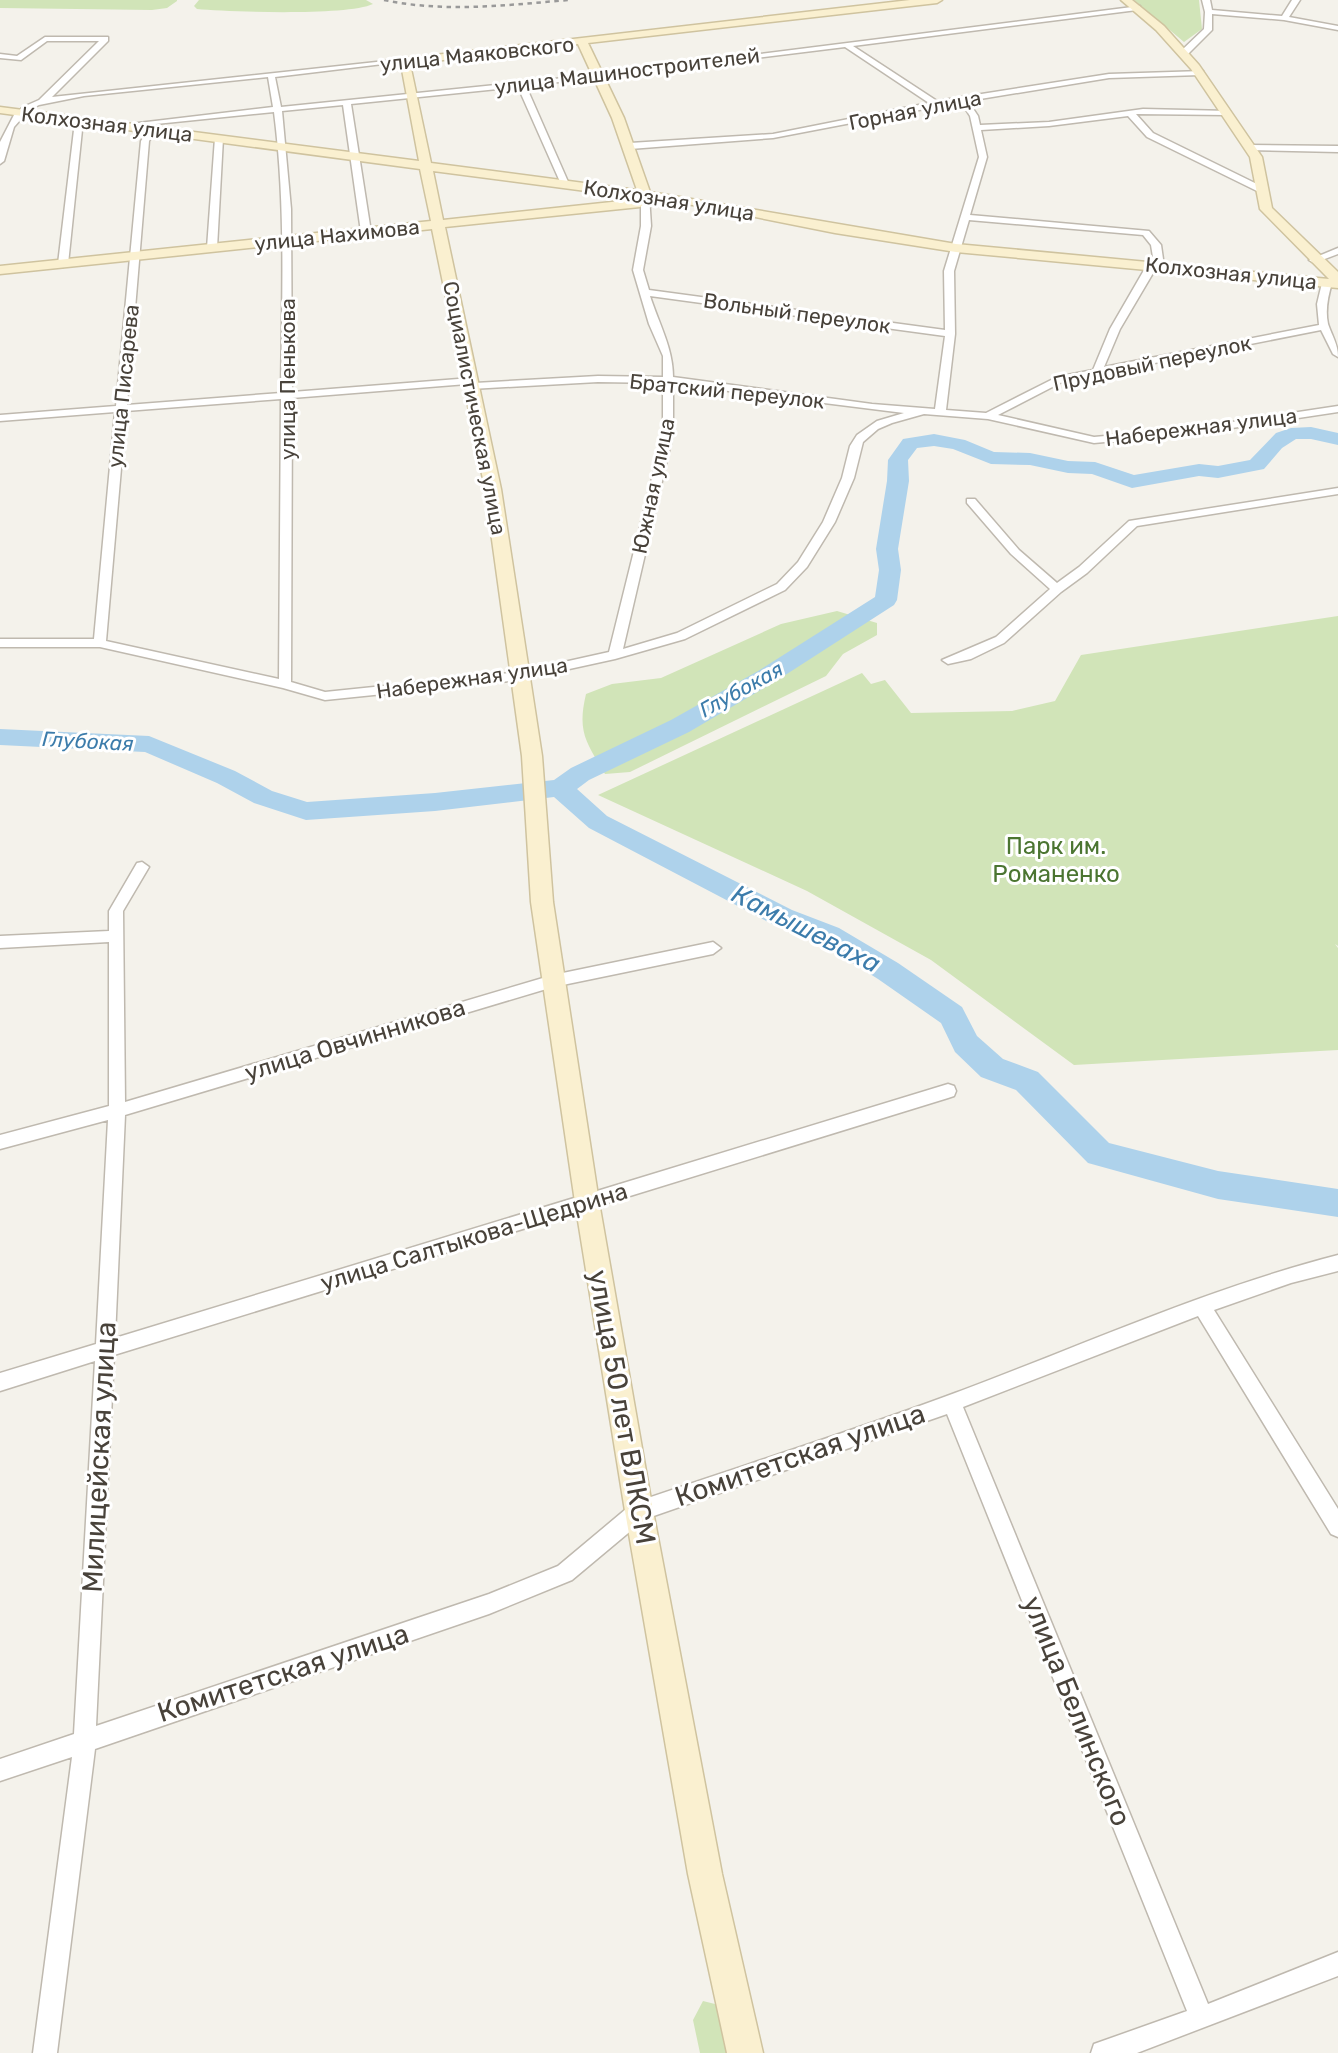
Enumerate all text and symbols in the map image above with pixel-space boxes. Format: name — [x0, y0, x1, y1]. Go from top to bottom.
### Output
street label: улица Маяковского — [379, 31, 575, 77]
street label: улица Машиностроителей — [493, 42, 761, 100]
street label: Горная улица — [847, 85, 983, 135]
street label: Колхозная улица — [20, 101, 194, 147]
street label: Колхозная улица — [582, 174, 756, 226]
street label: улица Нахимова — [253, 214, 421, 256]
street label: Колхозная улица — [1144, 252, 1318, 294]
street label: Социалистическая улица — [438, 279, 512, 537]
street label: Вольный переулок — [702, 287, 892, 339]
street label: улица Пенькова — [275, 298, 300, 460]
street label: улица Писарева — [102, 303, 144, 469]
street label: Прудовый переулок — [1050, 330, 1254, 396]
street label: Братский переулок — [628, 368, 826, 414]
street label: Набережная улица — [1104, 403, 1298, 451]
street label: Южная улица — [626, 416, 680, 556]
street label: Набережная улица — [375, 652, 569, 704]
water label: Глубокая — [695, 656, 787, 722]
water label: Глубокая — [42, 726, 134, 756]
park label: Парк им. Романенко — [992, 832, 1120, 888]
water label: Камышеваха — [727, 878, 885, 980]
street label: улица Овчинникова — [241, 993, 469, 1087]
street label: улица Салтыкова-Щедрина — [317, 1177, 631, 1297]
street label: улица 50 лет ВЛКСМ — [582, 1267, 662, 1547]
street label: Милицейская улица — [75, 1321, 123, 1593]
street label: Комитетская улица — [671, 1397, 929, 1513]
street label: улица Белинского — [1016, 1591, 1138, 1831]
street label: Комитетская улица — [153, 1617, 413, 1729]

